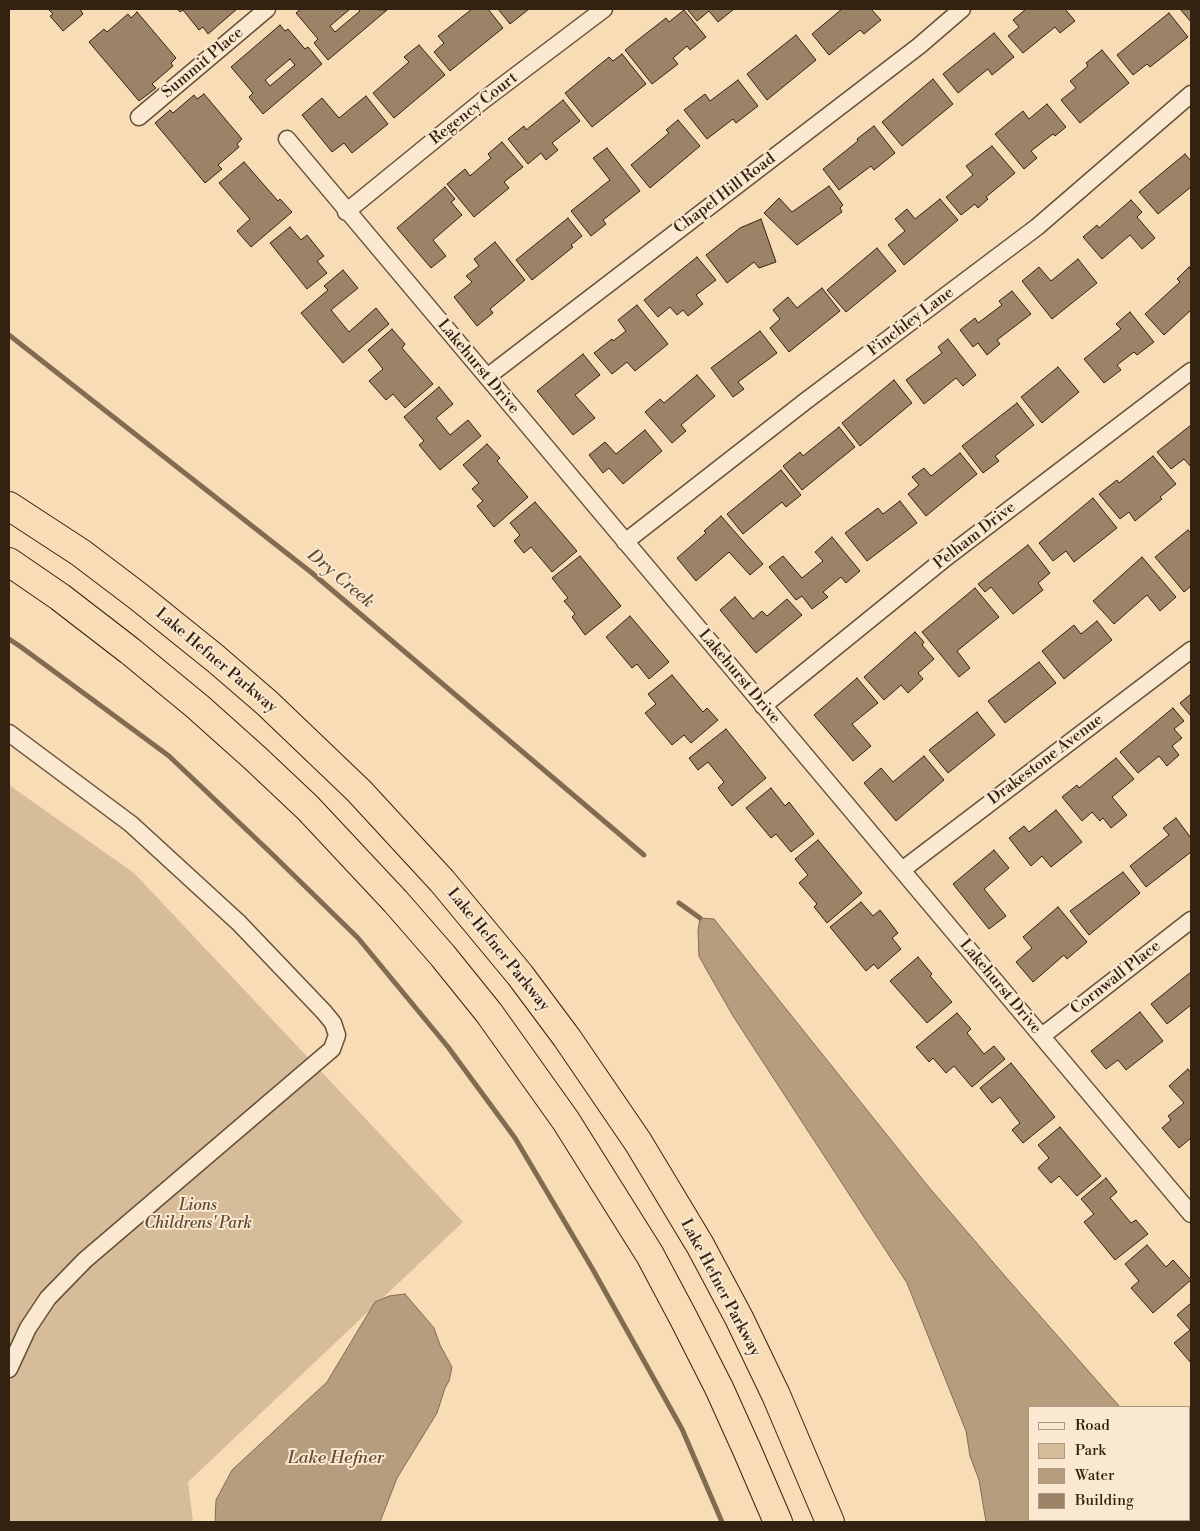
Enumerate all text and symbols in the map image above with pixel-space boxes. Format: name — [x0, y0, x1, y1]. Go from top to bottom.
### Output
street label: Summit Place — [158, 23, 248, 103]
street label: Regency Court — [426, 69, 522, 149]
street label: Chapel Hill Road — [671, 150, 779, 238]
street label: Finchley Lane — [864, 283, 958, 361]
street label: Lakehurst Drive — [433, 316, 523, 418]
street label: Pelham Drive — [930, 498, 1020, 574]
water label: Dry Creek — [302, 545, 378, 613]
street label: Lake Hefner Parkway — [151, 604, 281, 718]
street label: Lakehurst Drive — [694, 626, 784, 728]
street label: Drakestone Avenue — [985, 711, 1107, 809]
street label: Lake Hefner Parkway — [442, 885, 554, 1015]
street label: Lakehurst Drive — [955, 936, 1045, 1038]
street label: Cornwall Place — [1067, 937, 1165, 1019]
park label: Lions Childrens' Park — [144, 1196, 252, 1234]
street label: Lake Hefner Parkway — [676, 1216, 764, 1360]
legend — [1028, 1406, 1190, 1521]
text: Road — [1075, 1416, 1110, 1435]
text: Park — [1075, 1441, 1106, 1460]
water label: Lake Hefner — [288, 1448, 384, 1470]
text: Water — [1075, 1466, 1114, 1485]
text: Building — [1075, 1491, 1134, 1510]

